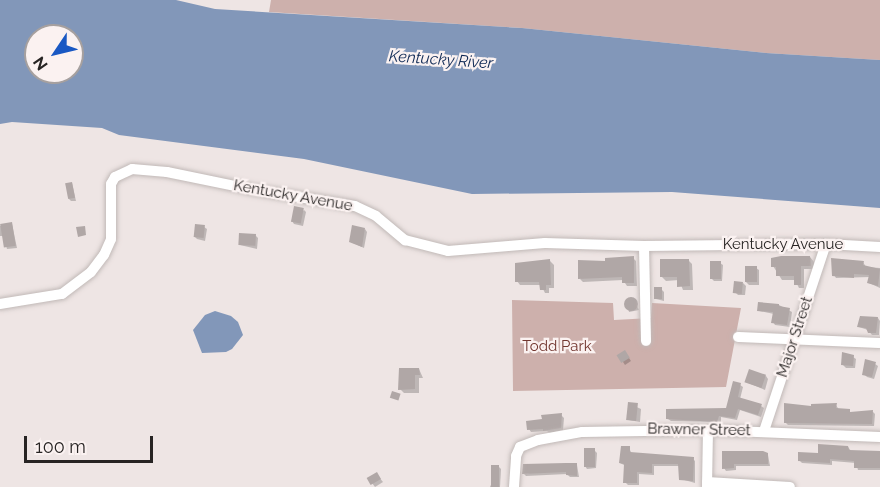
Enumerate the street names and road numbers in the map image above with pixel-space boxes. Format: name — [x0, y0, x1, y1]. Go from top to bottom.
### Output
street label: Kentucky Avenue — [232, 177, 354, 215]
street label: Kentucky Avenue — [722, 236, 844, 254]
street label: Major Street — [773, 294, 817, 380]
street label: Brawner Street — [647, 420, 751, 440]

